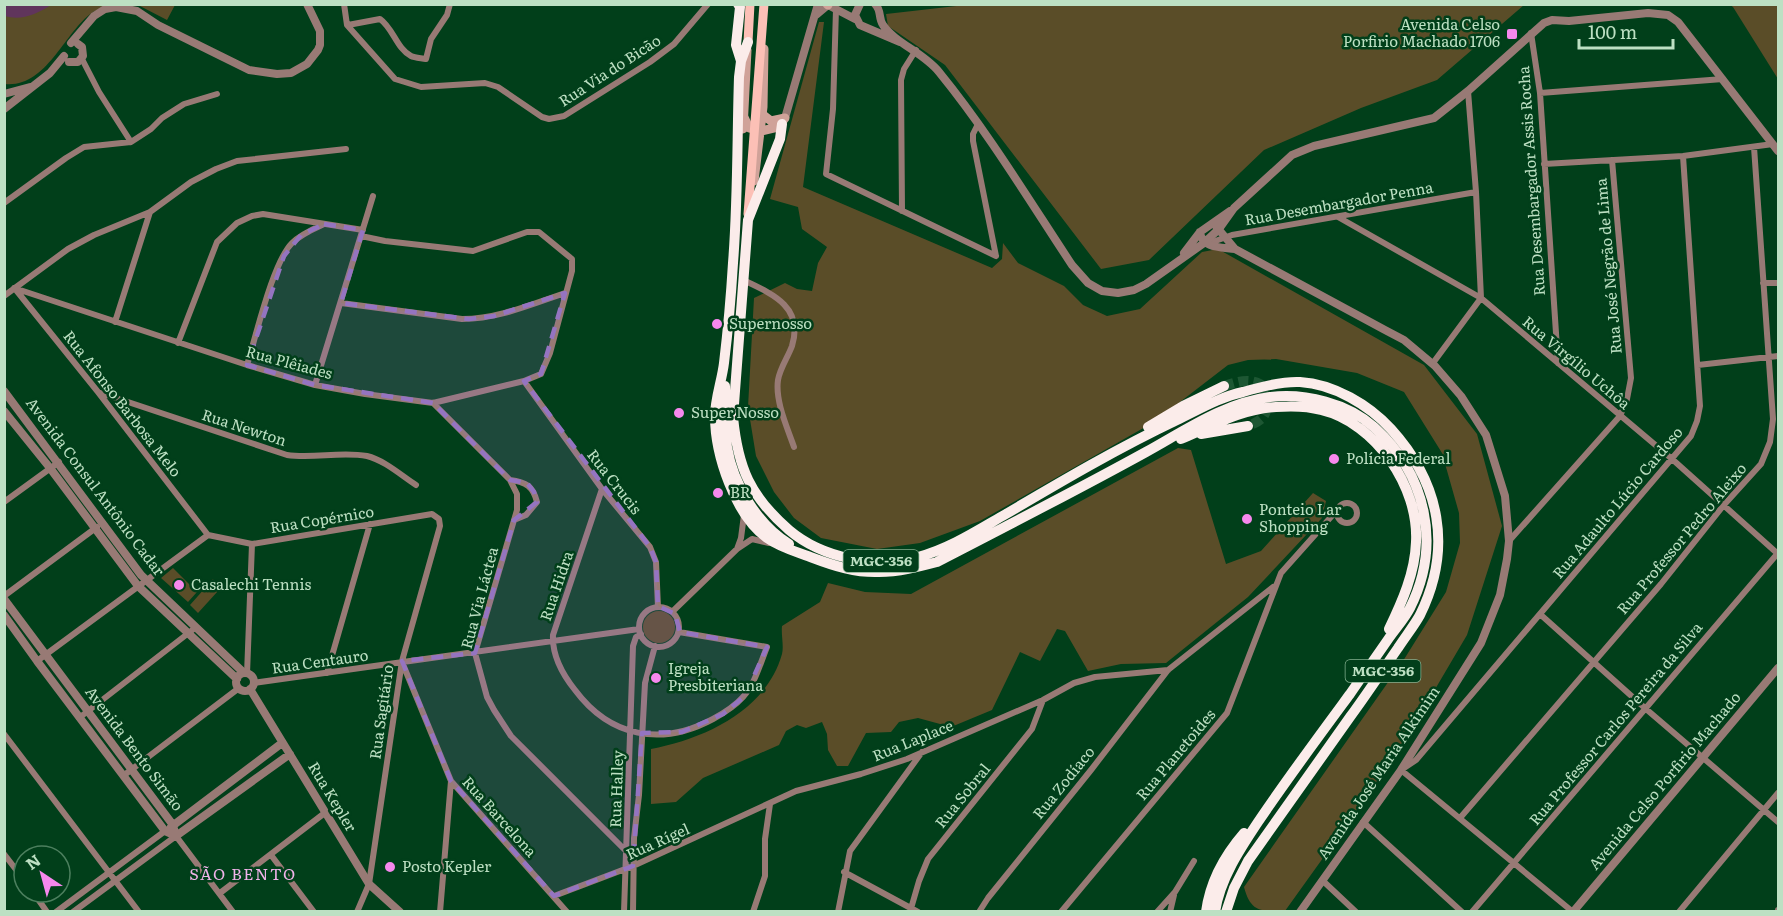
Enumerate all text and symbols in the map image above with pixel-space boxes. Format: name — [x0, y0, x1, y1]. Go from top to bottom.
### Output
place label: Avenida Celso Porfirio Machado 1706 — [1343, 12, 1500, 52]
scale bar — [1579, 12, 1674, 50]
text: 100 m — [1588, 18, 1637, 45]
marker: Avenida Celso Porfirio Machado 1706 — [1505, 27, 1519, 41]
street label: Rua Via do Bicão — [554, 28, 665, 111]
street label: Rua Desembargador Assis Rocha — [1511, 64, 1550, 297]
street label: Rua Desembargador Penna — [1243, 174, 1436, 230]
street label: Rua José Negrão de Lima — [1588, 176, 1627, 355]
street label: Rua Virgílio Uchôa — [1518, 310, 1637, 414]
place label: Supernosso — [729, 311, 812, 334]
marker: Supernosso — [710, 317, 724, 331]
street label: Rua Afonso Barbosa Melo — [59, 325, 188, 481]
street label: Rua Plêiades — [243, 339, 335, 384]
street label: Avenida Consul Antônio Cadar — [21, 392, 171, 580]
place label: Super Nosso — [691, 400, 779, 423]
street label: Rua Newton — [199, 402, 290, 451]
marker: Super Nosso — [672, 406, 686, 420]
street label: Rua Adaulto Lúcio Cardoso — [1546, 421, 1688, 583]
street label: Rua Crucis — [582, 444, 648, 519]
place label: Polícia Federal — [1346, 446, 1450, 469]
marker: Polícia Federal — [1327, 452, 1341, 466]
street label: Rua Professor Pedro Aleixo — [1610, 457, 1751, 619]
place label: BR — [730, 480, 751, 503]
marker: BR — [711, 486, 725, 500]
place label: Ponteio Lar Shopping — [1259, 497, 1341, 537]
street label: Rua Copérnico — [268, 499, 376, 538]
marker: Ponteio Lar Shopping — [1240, 512, 1254, 526]
street label: Rua Via Láctea — [454, 543, 503, 651]
street label: Rua Hidra — [533, 547, 579, 624]
road number: MGC-356 — [844, 550, 918, 572]
place label: Casalechi Tennis — [191, 572, 311, 595]
marker: Casalechi Tennis — [172, 578, 186, 592]
street label: Rua Professor Carlos Pereira da Silva — [1523, 616, 1708, 830]
street label: Rua Centauro — [270, 642, 370, 679]
place label: Igreja Presbiteriana — [668, 656, 764, 696]
road number: MGC-356 — [1346, 660, 1420, 682]
street label: Rua Sagitário — [362, 663, 399, 761]
marker: Igreja Presbiteriana — [649, 671, 663, 685]
street label: Avenida José Maria Alkimim — [1311, 680, 1445, 864]
street label: Avenida Bento Simão — [81, 681, 190, 816]
street label: Avenida Celso Porfirio Machado — [1582, 686, 1746, 874]
street label: Rua Planetoides — [1130, 703, 1220, 805]
street label: Rua Laplace — [868, 713, 957, 766]
street label: Rua Zodíaco — [1026, 741, 1100, 823]
street label: Rua Halley — [603, 749, 628, 828]
street label: Rua Kepler — [303, 757, 363, 836]
street label: Rua Sobral — [929, 758, 995, 832]
street label: Rua Barcelona — [457, 770, 543, 862]
street label: Rua Rígel — [622, 816, 693, 865]
north arrow — [12, 844, 72, 904]
text: N — [20, 847, 45, 875]
place label: Posto Kepler — [402, 854, 491, 877]
marker: Posto Kepler — [383, 860, 397, 874]
district label: SÃO BENTO — [189, 861, 297, 885]

